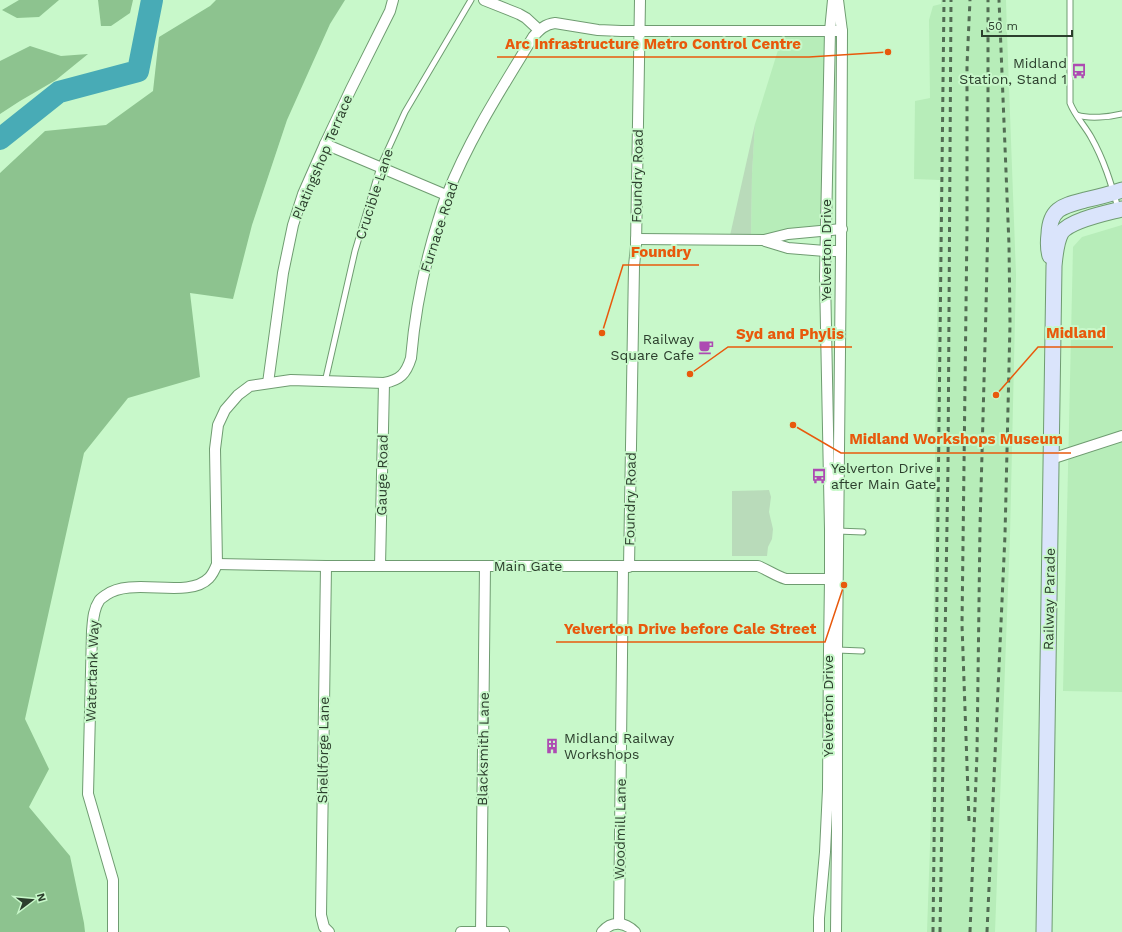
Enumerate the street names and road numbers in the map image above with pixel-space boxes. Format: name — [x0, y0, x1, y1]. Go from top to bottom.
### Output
street label: Platingshop Terrace — [288, 92, 356, 222]
street label: Foundry Road — [628, 129, 646, 223]
street label: Crucible Lane — [352, 147, 396, 241]
street label: Furnace Road — [417, 180, 461, 274]
street label: Yelverton Drive — [818, 199, 834, 301]
street label: Gauge Road — [373, 434, 391, 516]
street label: Foundry Road — [621, 452, 639, 546]
street label: Railway Parade — [1040, 548, 1058, 650]
street label: Main Gate — [494, 558, 562, 574]
street label: Watertank Way — [82, 619, 102, 722]
street label: Yelverton Drive — [820, 655, 836, 757]
street label: Blacksmith Lane — [474, 692, 492, 806]
street label: Shellforge Lane — [314, 697, 332, 803]
street label: Woodmill Lane — [611, 778, 629, 880]

